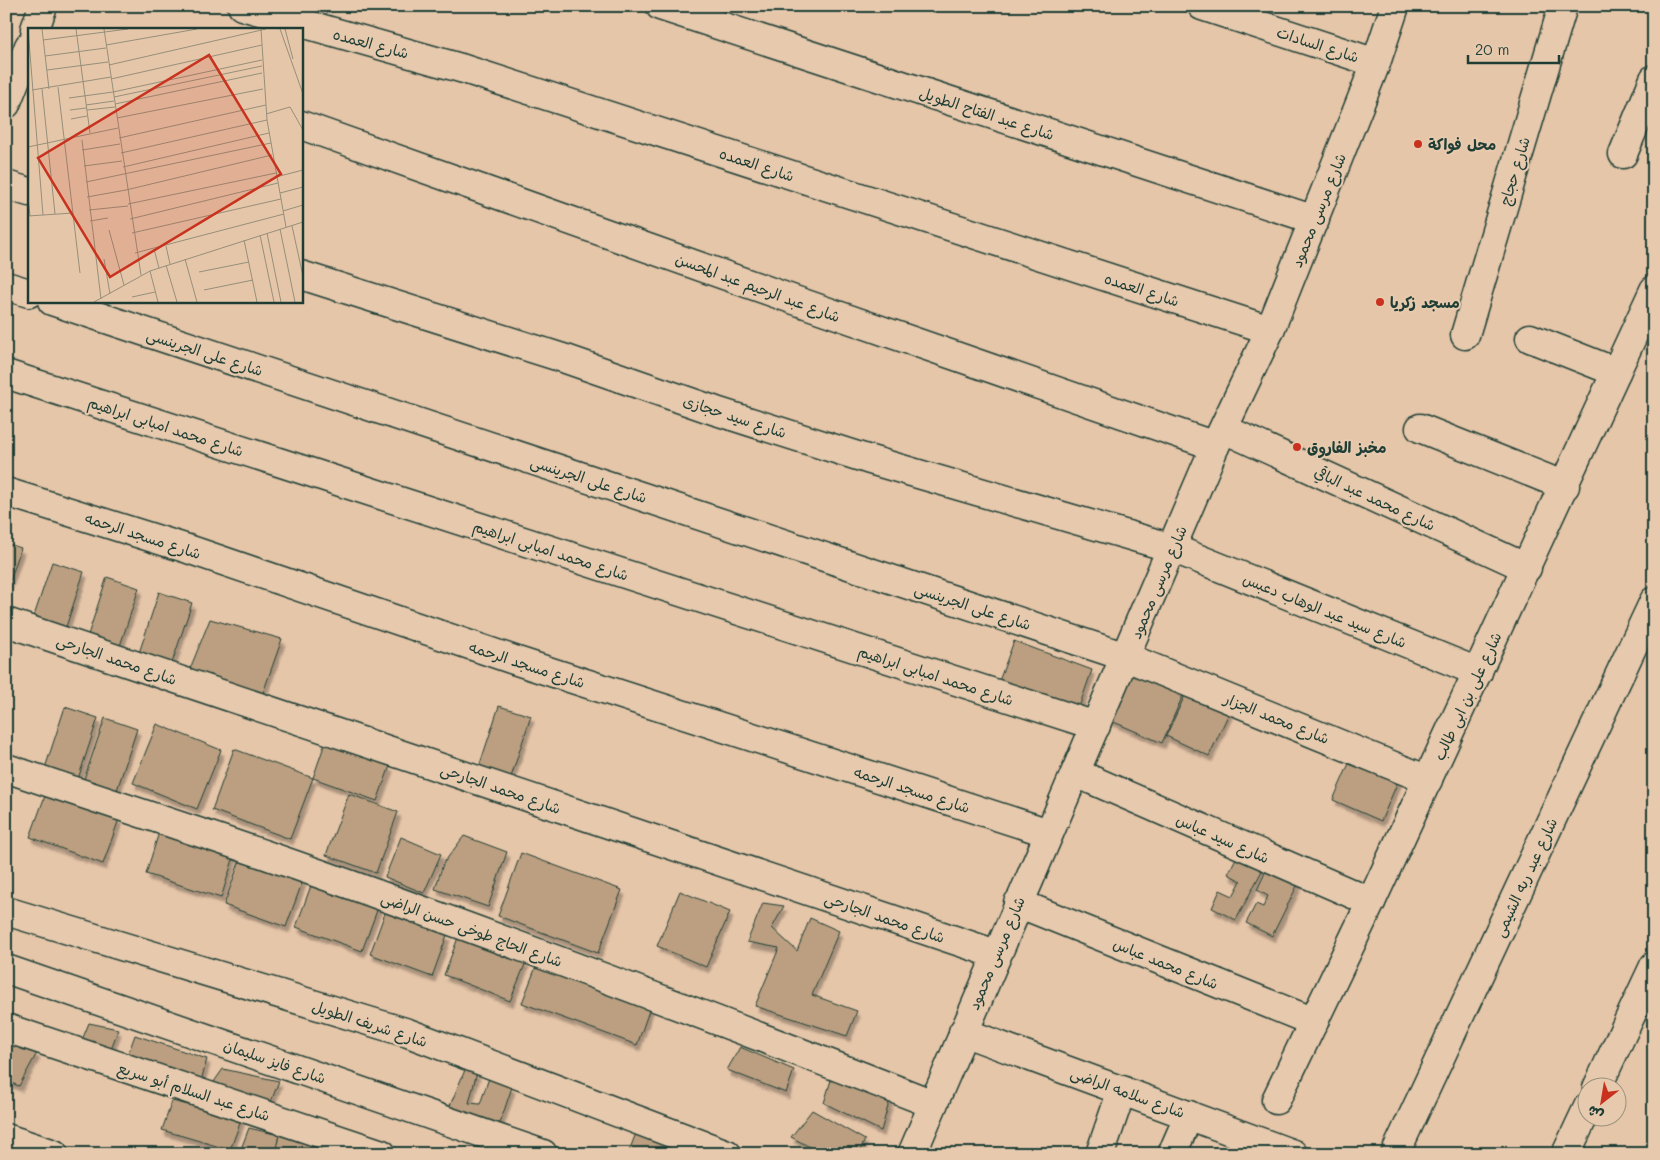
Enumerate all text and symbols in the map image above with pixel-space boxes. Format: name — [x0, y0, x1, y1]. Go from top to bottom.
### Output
street label: شارع السادات — [1274, 21, 1362, 68]
street label: شارع العمده — [331, 23, 411, 64]
inset map — [28, 28, 302, 302]
scale bar — [1468, 32, 1559, 64]
text: 20 m — [1475, 39, 1509, 59]
street label: شارع عبد الفتاح الطويل — [917, 82, 1057, 145]
place label: محل فواكة — [1428, 134, 1496, 155]
street label: شارع حجاج — [1494, 134, 1535, 208]
marker: محل فواكة — [1412, 138, 1424, 150]
street label: شارع العمده — [717, 142, 797, 186]
street label: شارع مرسى محمود — [1286, 150, 1351, 270]
street label: شارع عبد الرحيم عبد المحسن — [672, 248, 843, 328]
street label: شارع العمده — [1102, 267, 1182, 311]
place label: مسجد زكريا — [1390, 292, 1460, 312]
marker: مسجد زكريا — [1374, 296, 1386, 308]
street label: شارع على الجرينسى — [144, 324, 266, 381]
street label: شارع سيد حجازى — [680, 390, 789, 443]
street label: شارع محمد امبابى ابراهيم — [85, 391, 246, 463]
place label: مخبز الفاروق — [1307, 437, 1386, 458]
marker: مخبز الفاروق — [1291, 441, 1303, 453]
street label: شارع على الجرينسى — [528, 451, 650, 508]
street label: شارع محمد عبد الباقي — [1311, 461, 1439, 536]
street label: شارع مسجد الرحمه — [82, 507, 204, 564]
street label: شارع محمد امبابى ابراهيم — [470, 515, 631, 587]
street label: شارع مرسى محمود — [1125, 522, 1192, 642]
street label: شارع سيد عبد الوهاب دعبس — [1240, 568, 1410, 653]
street label: شارع على الجرينسى — [912, 578, 1034, 635]
street label: شارع على بن ابى طالب — [1428, 628, 1506, 764]
street label: شارع محمد الجارحى — [54, 629, 180, 690]
street label: شارع مسجد الرحمه — [466, 636, 588, 693]
street label: شارع محمد امبابى ابراهيم — [855, 640, 1016, 712]
street label: شارع محمد الجزار — [1220, 687, 1332, 749]
street label: شارع محمد الجارحى — [438, 758, 564, 819]
street label: شارع مسجد الرحمه — [851, 761, 973, 818]
street label: شارع سيد عباس — [1173, 809, 1273, 868]
street label: شارع عبد ربه الشيمى — [1489, 814, 1562, 940]
street label: شارع الحاج طوخى حسن الراضى — [378, 887, 565, 972]
street label: شارع محمد الجارحى — [822, 887, 948, 948]
street label: شارع مرسى محمود — [963, 893, 1030, 1013]
street label: شارع محمد عباس — [1110, 933, 1222, 994]
street label: شارع شريف الطويل — [309, 995, 430, 1052]
street label: شارع فايز سليمان — [221, 1034, 329, 1089]
street label: شارع عبد السلام أبو سريع — [115, 1057, 273, 1127]
street label: شارع سلامه الراضى — [1068, 1062, 1188, 1123]
north arrow — [1578, 1078, 1628, 1128]
text: ش — [1584, 1101, 1607, 1126]

